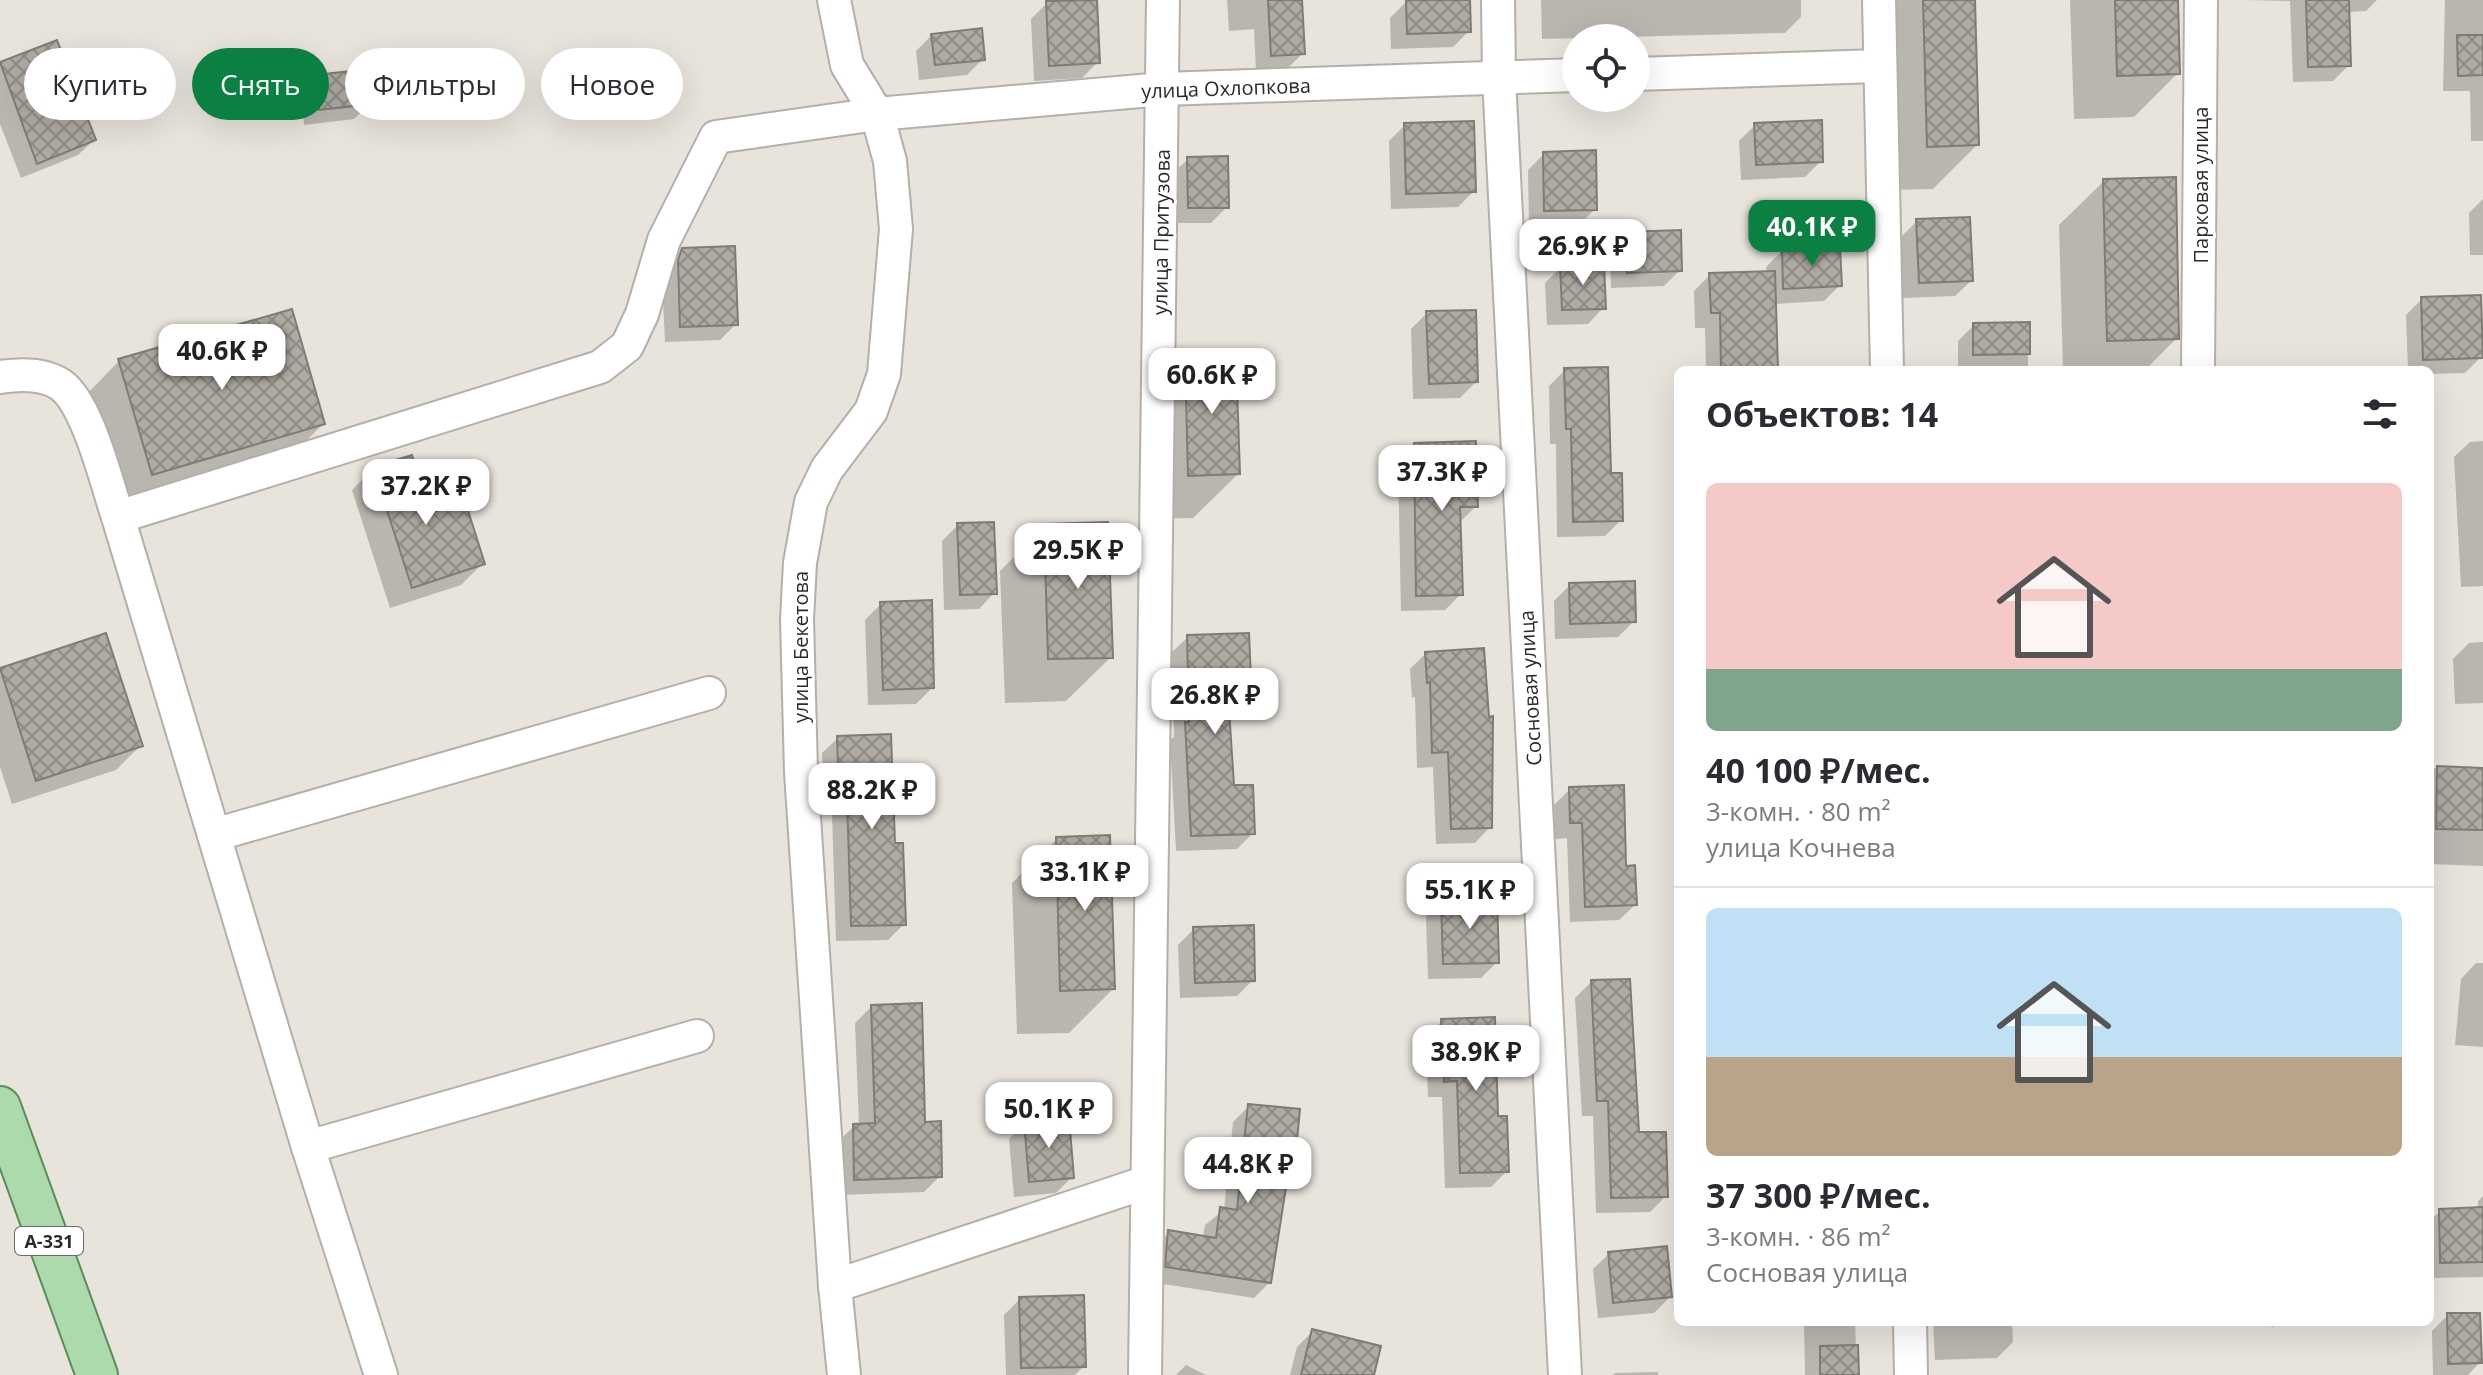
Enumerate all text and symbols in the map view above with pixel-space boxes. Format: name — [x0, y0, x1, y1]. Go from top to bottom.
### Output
map controls — [1562, 24, 1650, 112]
button: locate — [1562, 24, 1650, 112]
chip: Купить — [24, 48, 176, 120]
chip: Снять — [192, 48, 329, 120]
chip: Фильтры — [345, 48, 525, 120]
chip: Новое — [541, 48, 683, 120]
street label: улица Охлопкова — [1141, 72, 1311, 104]
street label: Парковая улица — [2187, 107, 2214, 263]
street label: улица Притузова — [1146, 149, 1176, 315]
pin: 40.1K ₽ — [1738, 200, 1886, 268]
text: 40.1K ₽ — [1766, 208, 1858, 244]
pin: 26.9K ₽ — [1509, 219, 1657, 287]
text: 26.9K ₽ — [1537, 227, 1629, 263]
pin: 40.6K ₽ — [148, 324, 296, 392]
text: 40.6K ₽ — [176, 332, 268, 368]
pin: 60.6K ₽ — [1138, 348, 1286, 416]
text: 60.6K ₽ — [1166, 356, 1258, 392]
text: Объектов: 14 — [1706, 391, 1938, 437]
icon: filters — [2358, 392, 2402, 436]
pin: 37.3K ₽ — [1368, 445, 1516, 513]
text: 37.3K ₽ — [1396, 453, 1488, 489]
pin: 37.2K ₽ — [352, 459, 500, 527]
text: 37.2K ₽ — [380, 467, 472, 503]
pin: 29.5K ₽ — [1004, 523, 1152, 591]
text: 29.5K ₽ — [1032, 531, 1124, 567]
icon: home — [1982, 535, 2126, 679]
street label: улица Бекетова — [787, 571, 814, 723]
street label: Сосновая улица — [1512, 610, 1548, 766]
pin: 26.8K ₽ — [1141, 668, 1289, 736]
text: 26.8K ₽ — [1169, 676, 1261, 712]
text: 40 100 ₽/мес. — [1706, 747, 1931, 793]
pin: 88.2K ₽ — [798, 763, 946, 831]
text: 88.2K ₽ — [826, 771, 918, 807]
text: 3-комн. · 80 m² — [1706, 793, 1891, 829]
text: улица Кочнева — [1706, 829, 1896, 865]
pin: 33.1K ₽ — [1011, 845, 1159, 913]
text: 33.1K ₽ — [1039, 853, 1131, 889]
pin: 55.1K ₽ — [1396, 863, 1544, 931]
text: 55.1K ₽ — [1424, 871, 1516, 907]
icon: home — [1982, 960, 2126, 1104]
pin: 38.9K ₽ — [1402, 1025, 1550, 1093]
text: 38.9K ₽ — [1430, 1033, 1522, 1069]
pin: 50.1K ₽ — [975, 1082, 1123, 1150]
text: 50.1K ₽ — [1003, 1090, 1095, 1126]
pin: 44.8K ₽ — [1174, 1137, 1322, 1205]
text: 44.8K ₽ — [1202, 1145, 1294, 1181]
text: 37 300 ₽/мес. — [1706, 1172, 1931, 1218]
text: 3-комн. · 86 m² — [1706, 1218, 1891, 1254]
road number: А-331 — [15, 1227, 83, 1255]
text: Сосновая улица — [1706, 1254, 1908, 1290]

